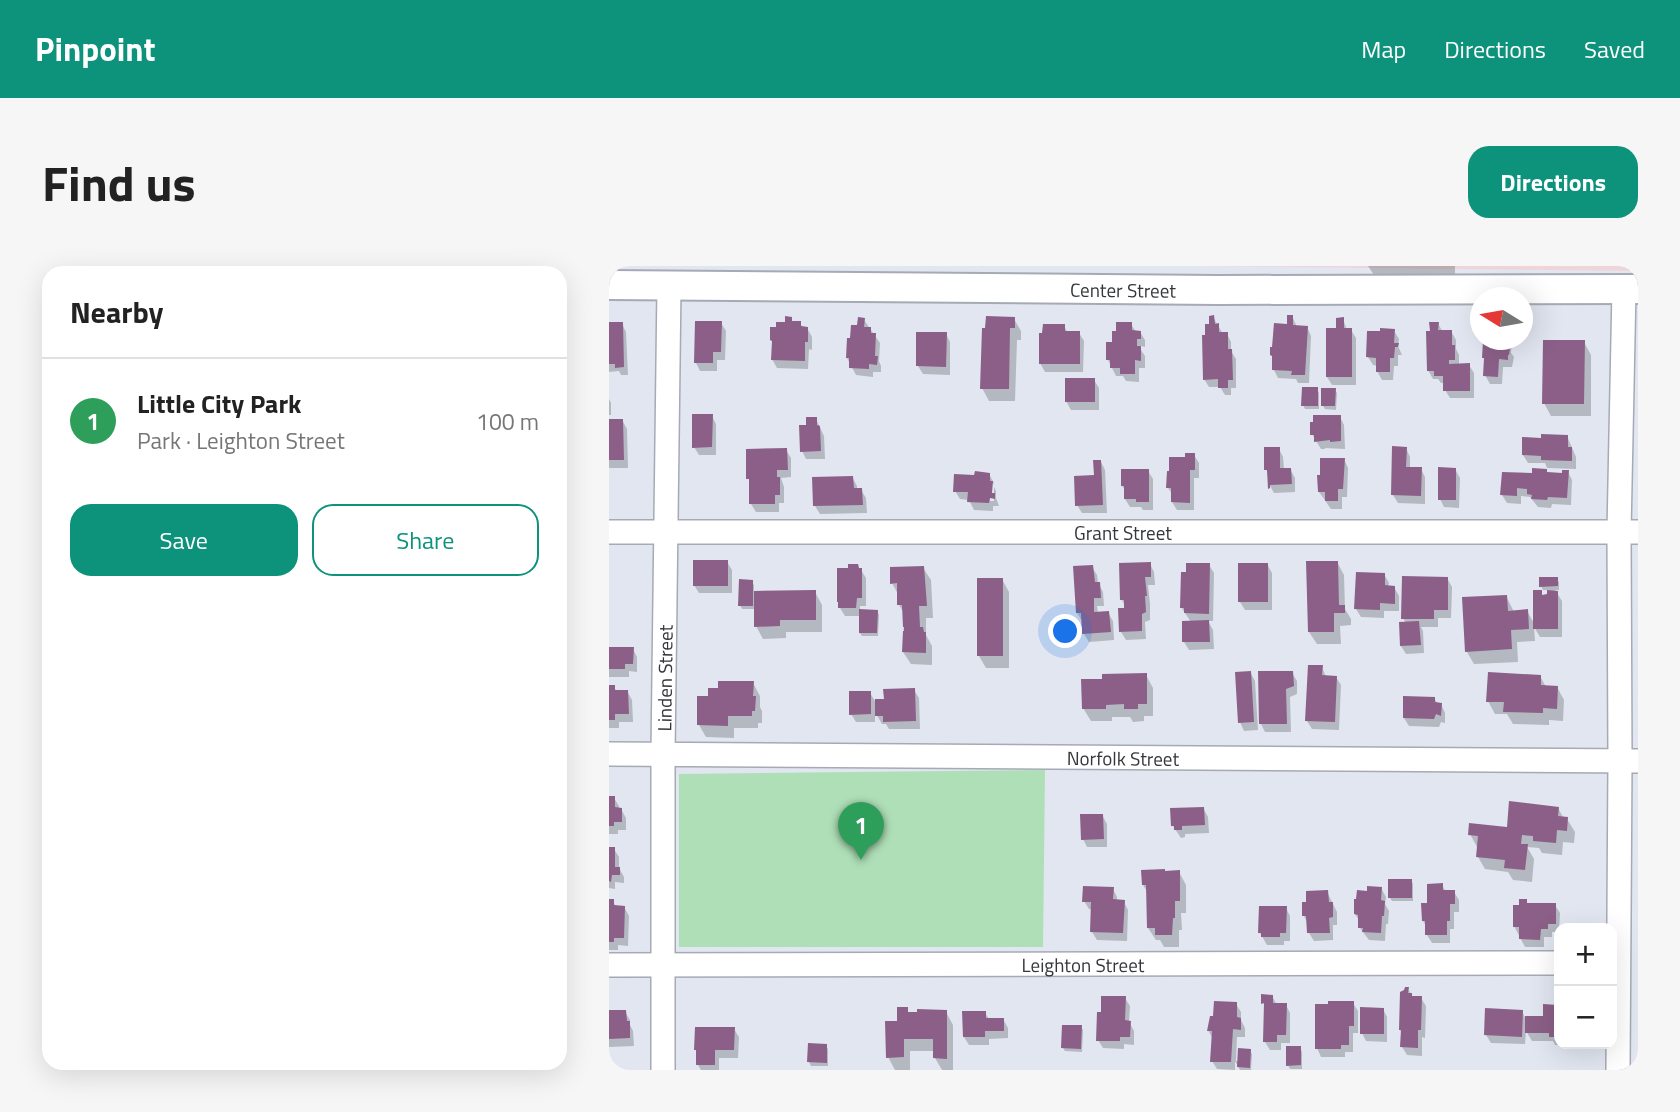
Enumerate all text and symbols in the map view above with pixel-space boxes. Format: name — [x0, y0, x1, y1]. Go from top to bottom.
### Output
text: Pinpoint — [35, 24, 155, 74]
text: Map — [1361, 31, 1406, 67]
text: Directions — [1444, 31, 1546, 67]
text: Saved — [1584, 31, 1645, 67]
text: Find us — [42, 145, 196, 220]
button: Directions — [1468, 146, 1638, 218]
street label: Center Street — [1070, 274, 1176, 304]
north arrow — [1470, 287, 1533, 350]
text: Nearby — [70, 289, 163, 335]
text: Little City Park — [137, 384, 301, 423]
text: 1 — [87, 404, 99, 439]
text: 100 m — [476, 404, 539, 439]
text: Park · Leighton Street — [137, 423, 345, 458]
button: Save — [70, 504, 298, 576]
button: Share — [312, 504, 539, 576]
street label: Grant Street — [1074, 518, 1172, 547]
your location — [1048, 614, 1082, 648]
street label: Linden Street — [649, 624, 679, 731]
street label: Norfolk Street — [1067, 743, 1180, 772]
pin: 1 — [838, 802, 884, 860]
map controls — [1554, 923, 1617, 1049]
button: + — [1554, 923, 1617, 986]
street label: Leighton Street — [1022, 949, 1145, 979]
button: − — [1554, 986, 1617, 1049]

